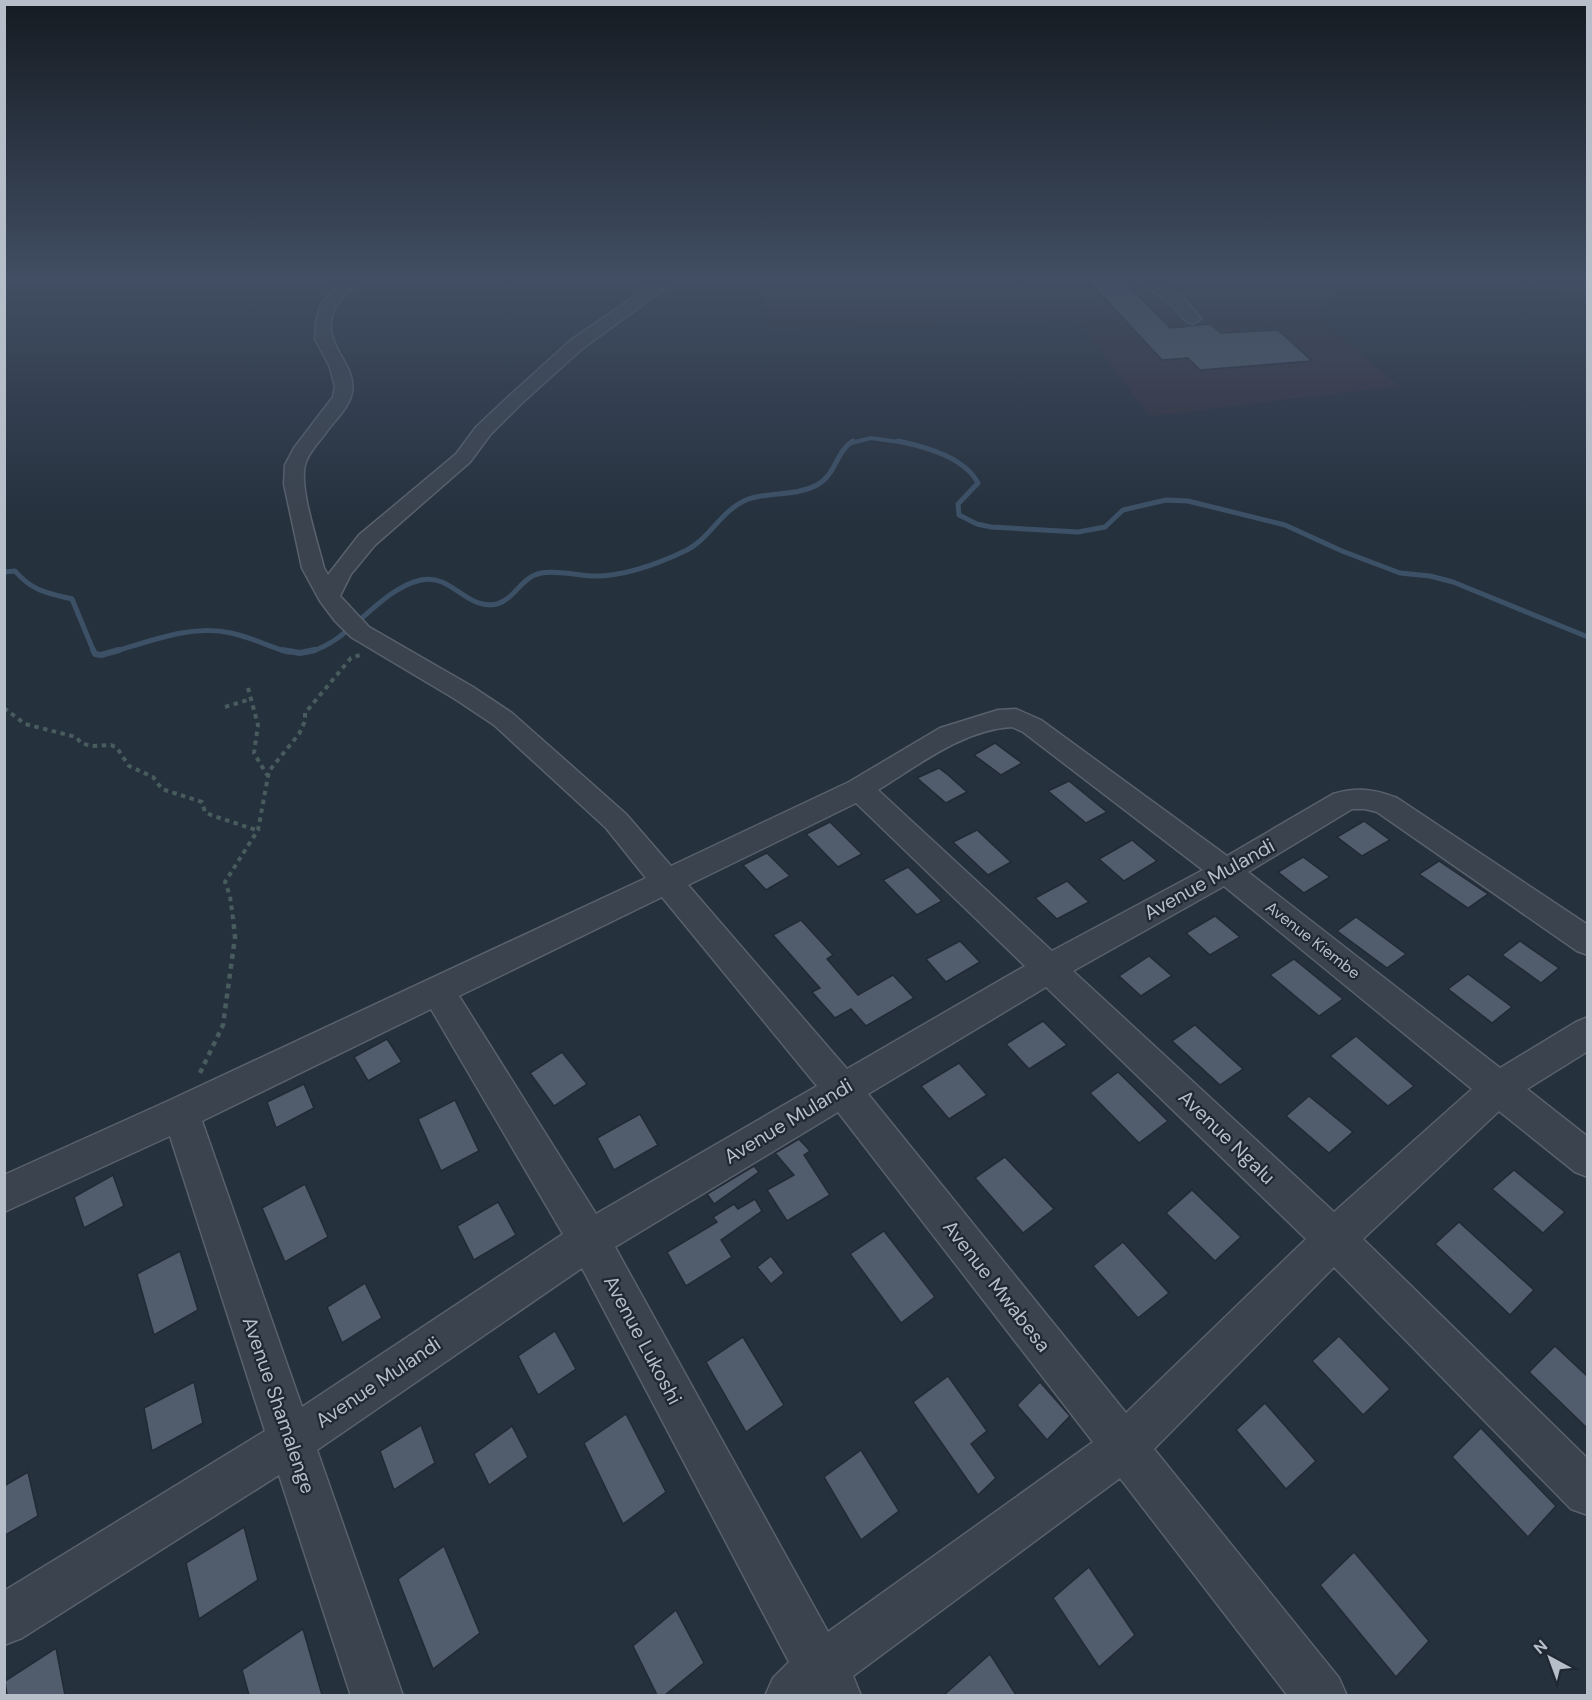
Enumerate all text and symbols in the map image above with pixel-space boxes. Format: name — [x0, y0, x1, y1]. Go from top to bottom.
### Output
street label: Avenue Mulandi — [1139, 832, 1279, 926]
street label: Avenue Kiembe — [1262, 897, 1364, 983]
street label: Avenue Mulandi — [719, 1072, 857, 1170]
street label: Avenue Ngalu — [1173, 1084, 1281, 1190]
street label: Avenue Mwabesa — [937, 1215, 1057, 1357]
street label: Avenue Lukoshi — [598, 1271, 688, 1409]
street label: Avenue Shamalenge — [237, 1313, 321, 1497]
street label: Avenue Mulandi — [310, 1330, 446, 1434]
north arrow — [1520, 1628, 1580, 1688]
text: N — [1529, 1635, 1552, 1659]

